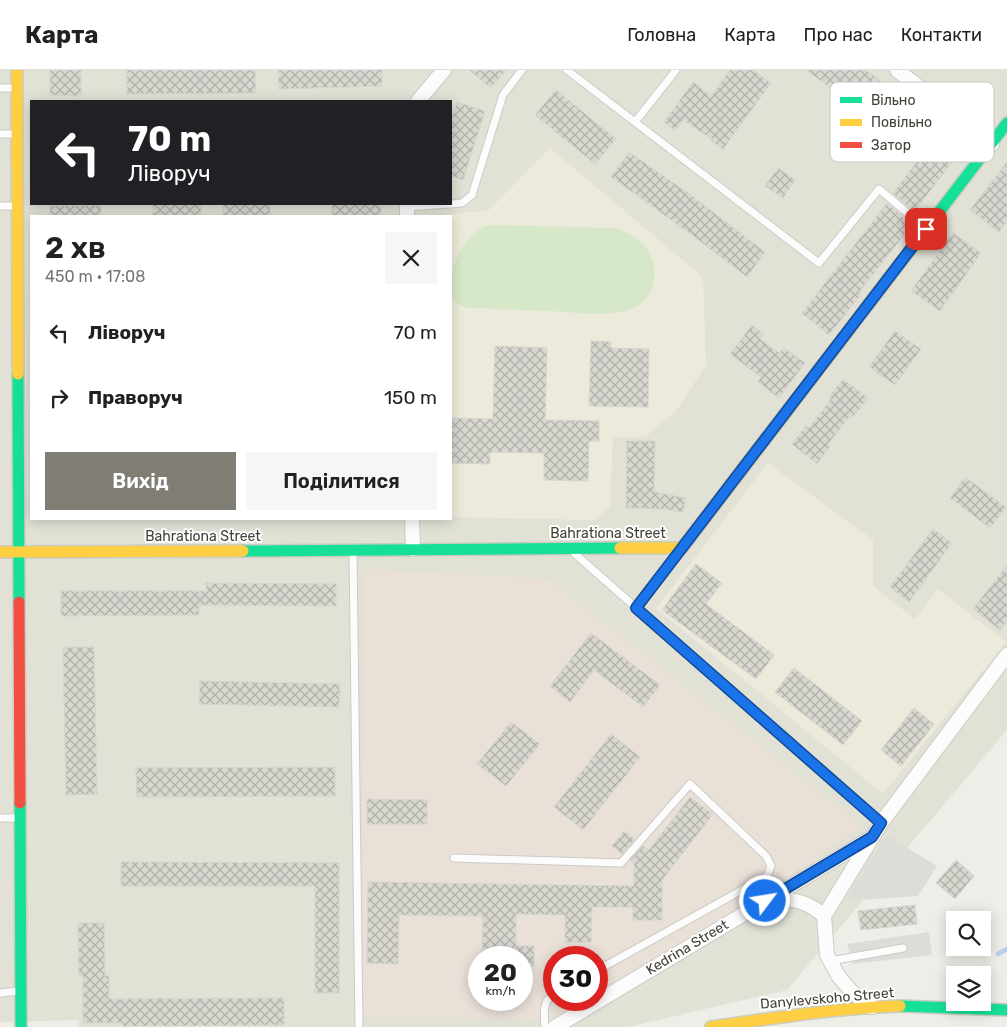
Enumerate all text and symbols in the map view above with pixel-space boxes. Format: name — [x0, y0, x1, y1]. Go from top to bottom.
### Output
text: Карта — [25, 21, 98, 49]
text: Головна — [627, 24, 696, 46]
text: Карта — [724, 24, 776, 46]
text: Про нас — [804, 24, 873, 46]
text: Контакти — [901, 24, 982, 46]
legend — [830, 82, 994, 162]
text: Вільно — [871, 92, 915, 109]
text: Повільно — [871, 114, 932, 131]
text: 70 m — [128, 118, 211, 160]
icon: left — [45, 120, 110, 185]
text: Затор — [871, 137, 911, 154]
text: Ліворуч — [128, 160, 211, 187]
pin — [905, 208, 947, 250]
icon: arrive — [912, 215, 940, 243]
text: 2 хв — [45, 230, 106, 266]
button: close — [385, 232, 437, 284]
text: 450 m · 17:08 — [45, 267, 145, 286]
icon: left — [45, 319, 73, 347]
text: Ліворуч — [88, 321, 165, 344]
text: 70 m — [394, 321, 437, 344]
icon: right — [45, 384, 73, 412]
text: Праворуч — [88, 386, 183, 409]
text: 150 m — [384, 386, 437, 409]
button: Вихід — [45, 452, 236, 510]
button: Поділитися — [246, 452, 437, 510]
street label: Bahrationa Street — [550, 525, 666, 542]
street label: Bahrationa Street — [145, 528, 261, 545]
position arrow — [738, 874, 790, 926]
map controls — [946, 911, 991, 1011]
button: search — [946, 911, 991, 956]
street label: Kedrina Street — [643, 916, 732, 979]
speed limit sign: 30 — [543, 946, 608, 1011]
text: 20 — [484, 958, 517, 987]
button: layers — [946, 966, 991, 1011]
text: km/h — [486, 984, 515, 998]
street label: Danylevskoho Street — [759, 984, 895, 1013]

